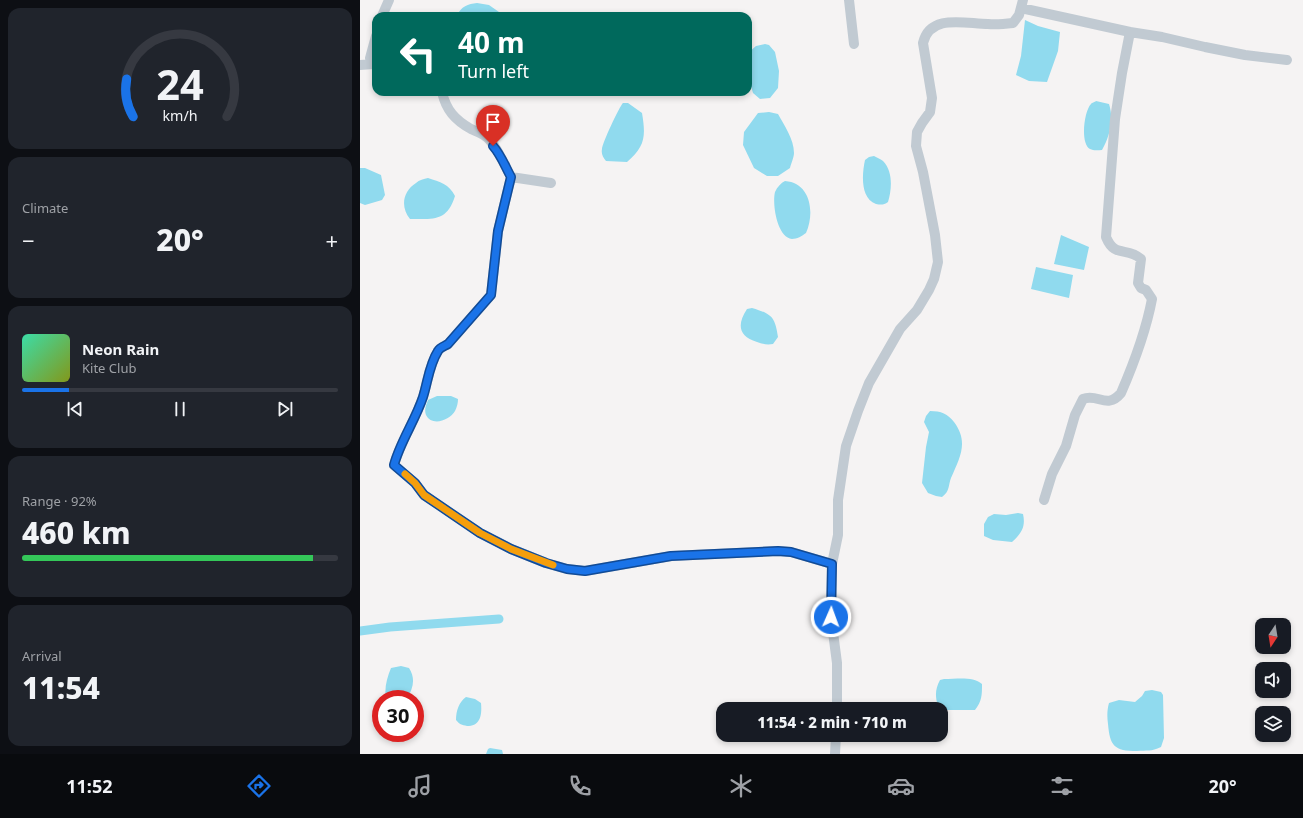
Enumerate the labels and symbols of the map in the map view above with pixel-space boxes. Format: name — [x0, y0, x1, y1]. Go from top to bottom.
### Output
pin — [476, 105, 510, 146]
position arrow — [810, 596, 852, 638]
north arrow — [1255, 618, 1291, 654]
speed limit sign: 30 — [372, 690, 424, 742]

